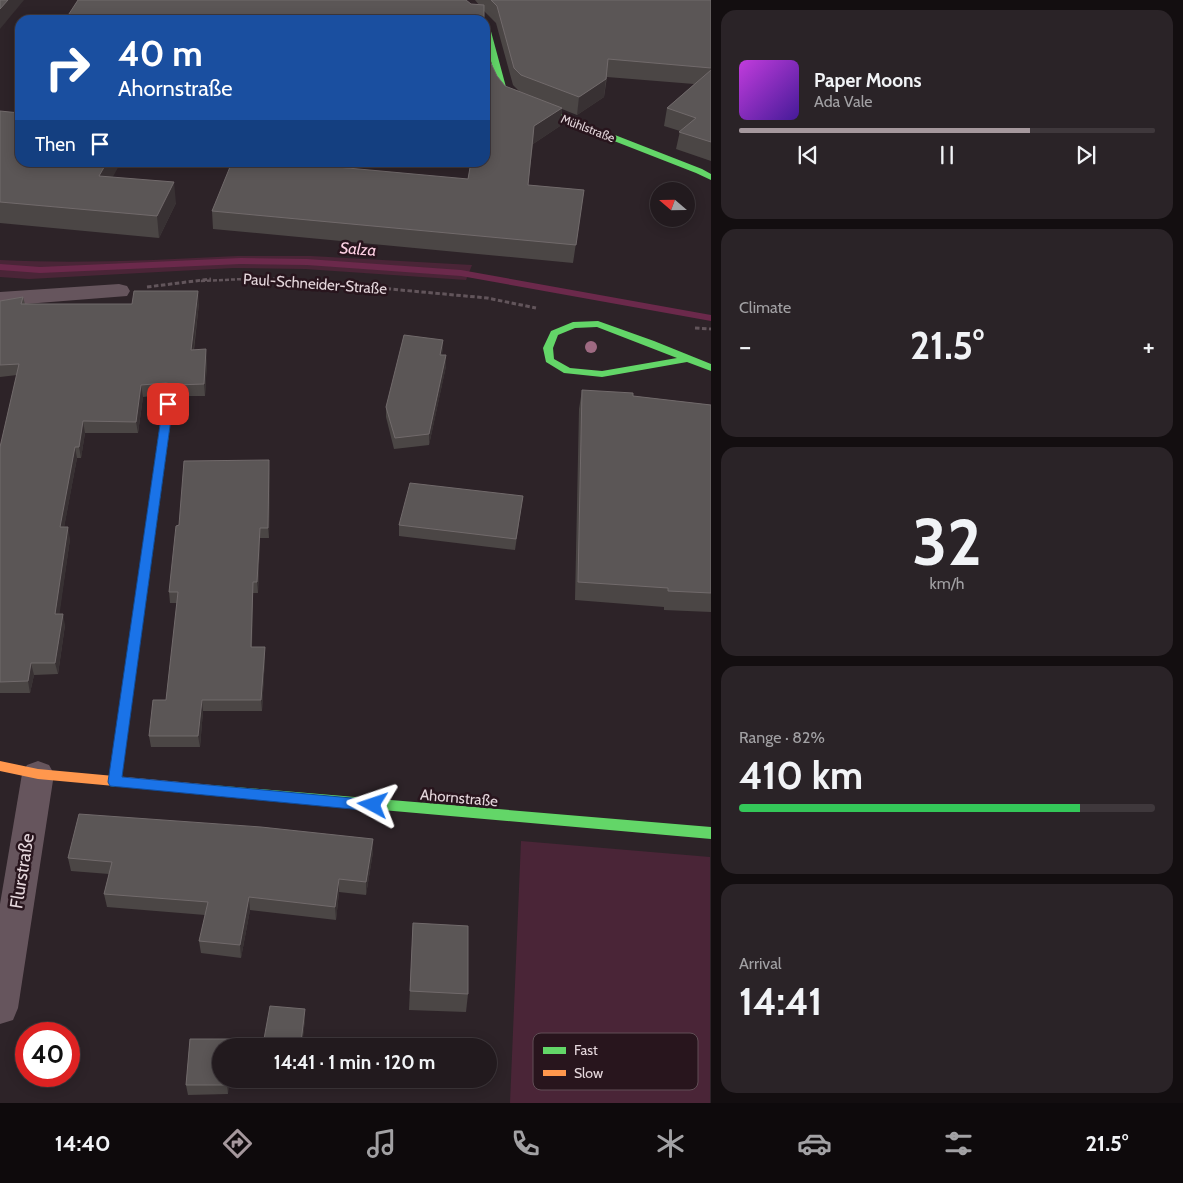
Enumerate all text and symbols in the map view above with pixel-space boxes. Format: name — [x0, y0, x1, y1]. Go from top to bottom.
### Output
text: 40 m — [118, 32, 203, 75]
icon: right — [35, 35, 100, 100]
text: Paper Moons — [814, 69, 922, 92]
text: Ahornstraße — [118, 75, 233, 102]
text: Ada Vale — [814, 92, 873, 111]
street label: Mühlstraße — [559, 111, 617, 145]
icon: arrive — [86, 130, 114, 158]
text: Then — [35, 133, 76, 156]
icon: previous — [794, 141, 822, 169]
icon: pause — [933, 141, 961, 169]
icon: next — [1072, 141, 1100, 169]
north arrow — [650, 182, 695, 228]
map controls — [650, 182, 695, 227]
water label: Salza — [339, 238, 377, 260]
street label: Paul-Schneider-Straße — [242, 270, 388, 298]
text: Climate — [739, 298, 791, 317]
text: 21.5° — [910, 322, 984, 369]
text: − — [739, 329, 751, 363]
text: + — [1143, 329, 1155, 363]
pin — [147, 383, 189, 425]
icon: arrive — [154, 390, 182, 418]
text: 32 — [912, 502, 982, 581]
text: km/h — [929, 574, 965, 593]
text: Range · 82% — [739, 728, 825, 747]
text: 410 km — [739, 752, 863, 799]
position arrow — [346, 778, 398, 830]
street label: Ahornstraße — [419, 786, 499, 810]
street label: Flurstraße — [5, 832, 39, 910]
text: Arrival — [739, 954, 782, 973]
text: 14:41 — [739, 978, 822, 1025]
speed limit sign: 40 — [15, 1022, 80, 1087]
legend — [533, 1033, 698, 1090]
text: Fast — [574, 1041, 598, 1059]
text: 14:41 · 1 min · 120 m — [274, 1051, 435, 1074]
text: Slow — [574, 1064, 603, 1082]
icon: directions — [220, 1126, 255, 1161]
icon: music — [364, 1126, 399, 1161]
icon: phone — [508, 1126, 543, 1161]
icon: climate — [653, 1126, 688, 1161]
icon: car — [797, 1126, 832, 1161]
icon: filters — [941, 1126, 976, 1161]
text: 14:40 — [55, 1130, 111, 1157]
text: 21.5° — [1085, 1130, 1128, 1157]

